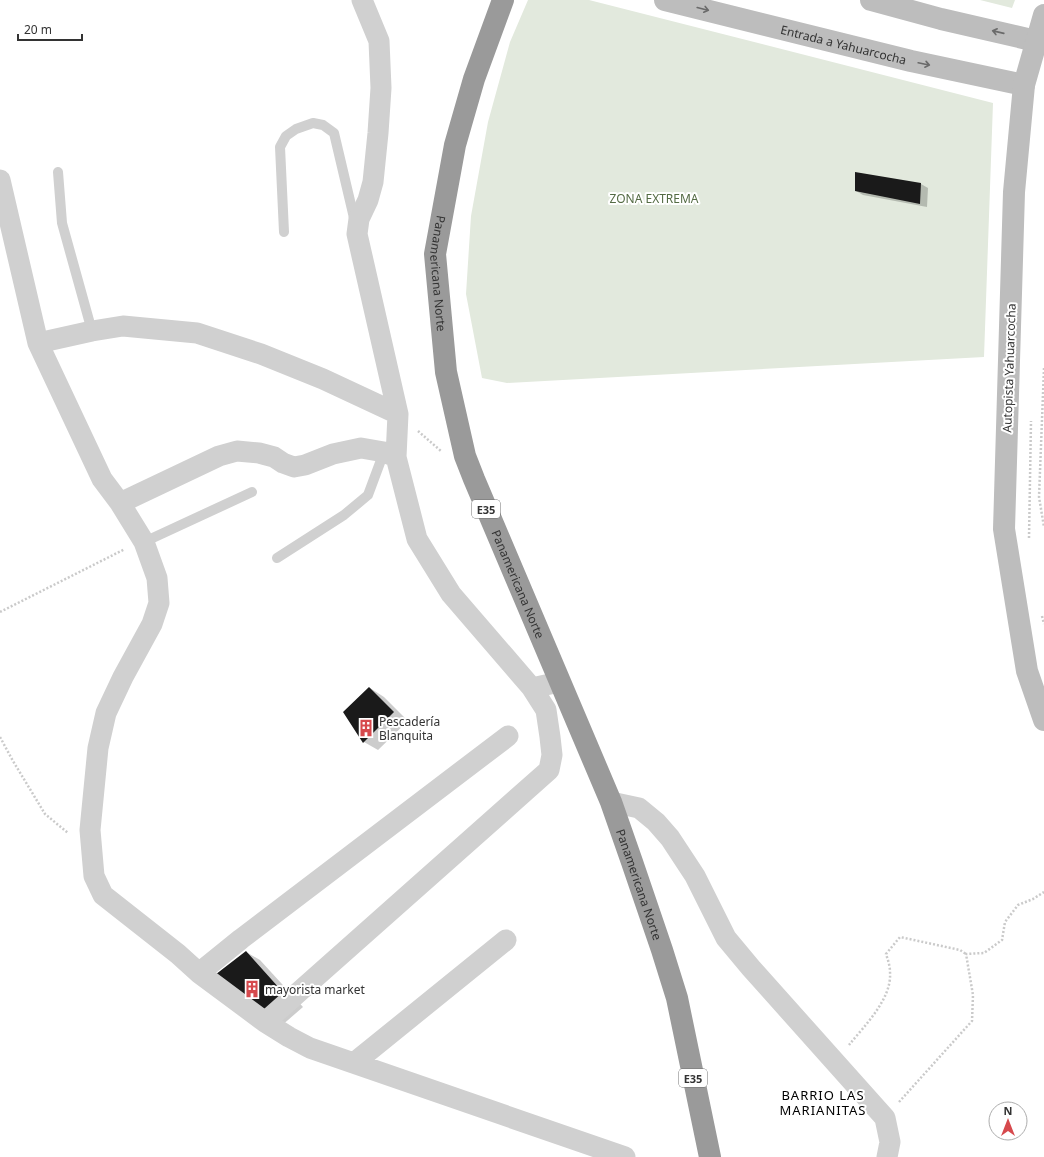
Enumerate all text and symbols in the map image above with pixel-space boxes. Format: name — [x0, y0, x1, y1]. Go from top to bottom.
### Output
one-way arrow — [696, 6, 709, 14]
scale bar — [18, 16, 82, 42]
street label: Entrada a Yahuarcocha — [779, 20, 908, 68]
text: 20 m — [24, 21, 52, 38]
one-way arrow — [992, 28, 1005, 36]
one-way arrow — [917, 60, 930, 68]
park label: ZONA EXTREMA — [609, 190, 699, 207]
street label: Panamericana Norte — [427, 214, 451, 332]
street label: Autopista Yahuarcocha — [998, 303, 1020, 433]
road number: E35 — [472, 500, 500, 518]
street label: Panamericana Norte — [488, 527, 549, 641]
place label: Pescadería Blanquita — [379, 713, 440, 744]
building icon: Pescadería Blanquita — [356, 718, 376, 738]
street label: Panamericana Norte — [613, 826, 667, 942]
building icon: mayorista market — [242, 979, 262, 999]
place label: mayorista market — [265, 981, 365, 998]
road number: E35 — [679, 1069, 707, 1087]
district label: BARRIO LAS MARIANITAS — [780, 1086, 866, 1119]
north arrow — [988, 1101, 1028, 1141]
text: N — [1004, 1103, 1012, 1118]

